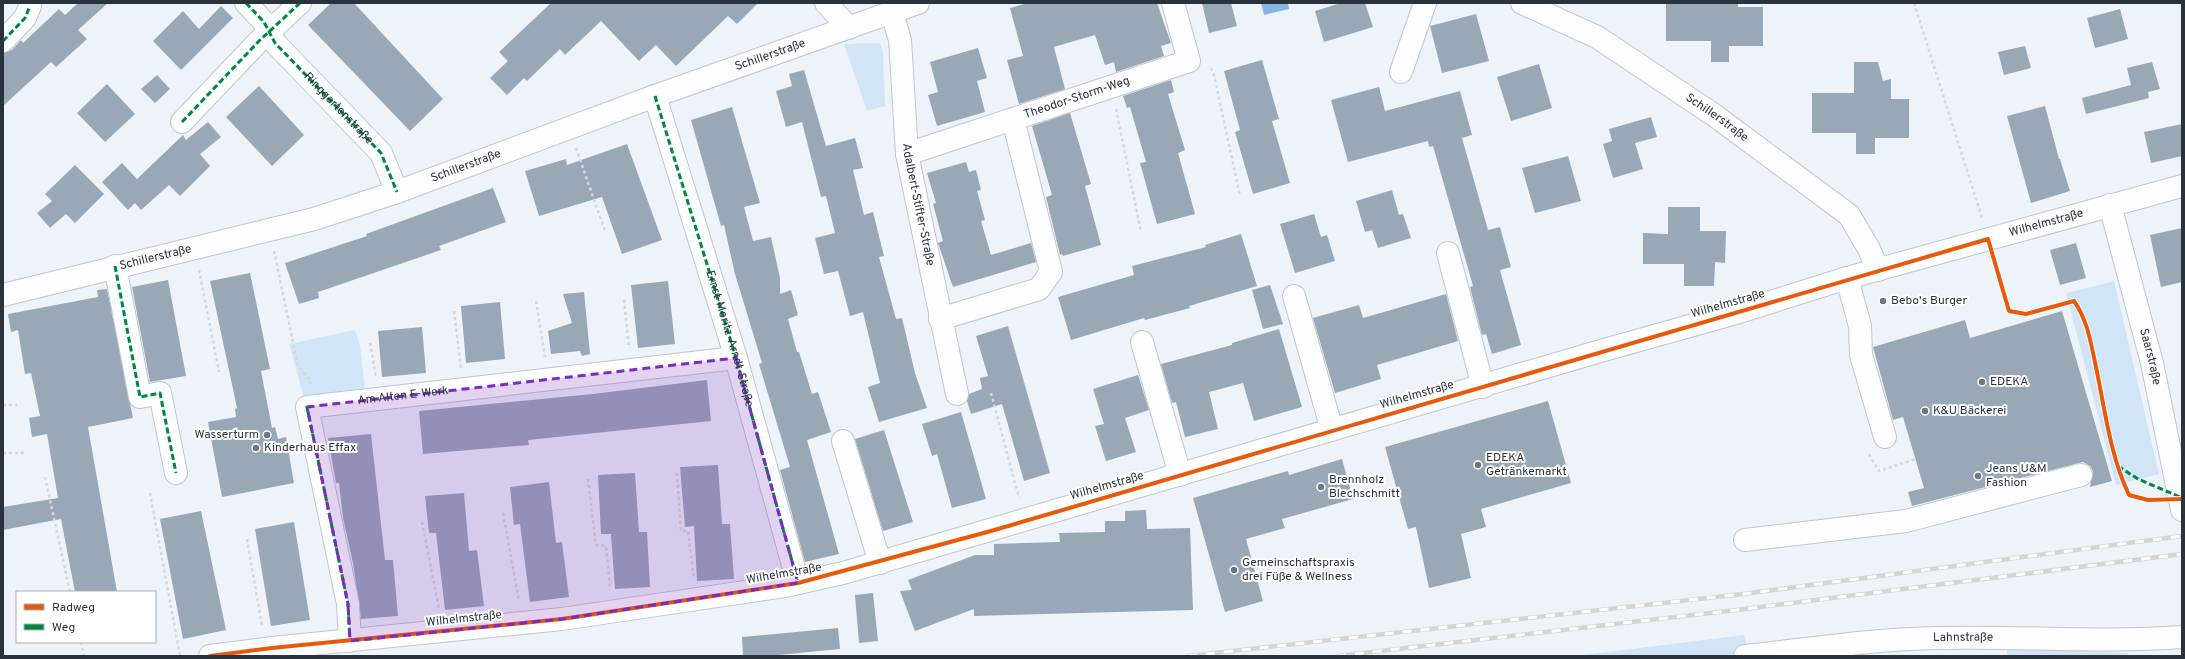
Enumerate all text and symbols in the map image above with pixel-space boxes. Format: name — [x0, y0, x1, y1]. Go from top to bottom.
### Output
street label: Schillerstraße — [733, 35, 808, 75]
street label: Ringgartenstraße — [300, 69, 377, 148]
street label: Theodor-Storm-Weg — [1022, 73, 1132, 123]
street label: Schillerstraße — [1682, 90, 1752, 146]
street label: Adalbert-Stifter-Straße — [898, 143, 938, 267]
street label: Schillerstraße — [429, 146, 503, 187]
street label: Wilhelmstraße — [2007, 205, 2085, 241]
street label: Schillerstraße — [118, 241, 193, 274]
street label: Ernst-Moritz-Arndt-Straße — [701, 269, 757, 409]
street label: Wilhelmstraße — [1689, 286, 1767, 322]
place label: Bebo's Burger — [1891, 293, 1967, 309]
marker: Bebo's Burger — [1878, 296, 1888, 306]
street label: Saarstraße — [2135, 327, 2164, 387]
place label: EDEKA — [1990, 374, 2028, 390]
street label: Wilhelmstraße — [1378, 377, 1456, 413]
marker: EDEKA — [1977, 377, 1987, 387]
street label: Am Alten E-Werk — [357, 383, 449, 409]
place label: K&U Bäckerei — [1933, 403, 2006, 419]
marker: K&U Bäckerei — [1920, 406, 1930, 416]
place label: Wasserturm — [194, 427, 259, 443]
marker: Wasserturm — [262, 430, 272, 440]
place label: Kinderhaus Effax — [264, 440, 356, 456]
marker: Kinderhaus Effax — [251, 443, 261, 453]
place label: EDEKA Getränkemarkt — [1486, 450, 1567, 480]
marker: EDEKA Getränkemarkt — [1473, 460, 1483, 470]
place label: Jeans U&M Fashion — [1986, 461, 2047, 491]
street label: Wilhelmstraße — [1068, 468, 1146, 504]
marker: Jeans U&M Fashion — [1973, 471, 1983, 481]
place label: Brennholz Blechschmitt — [1329, 472, 1400, 502]
marker: Brennholz Blechschmitt — [1316, 482, 1326, 492]
place label: Gemeinschaftspraxis drei Füße & Wellness — [1242, 555, 1355, 585]
street label: Wilhelmstraße — [745, 559, 823, 589]
marker: Gemeinschaftspraxis drei Füße & Wellness — [1229, 565, 1239, 575]
legend — [16, 591, 156, 643]
text: Radweg — [52, 600, 95, 616]
street label: Wilhelmstraße — [425, 607, 503, 631]
text: Weg — [52, 620, 75, 636]
street label: Lahnstraße — [1933, 630, 1993, 646]

